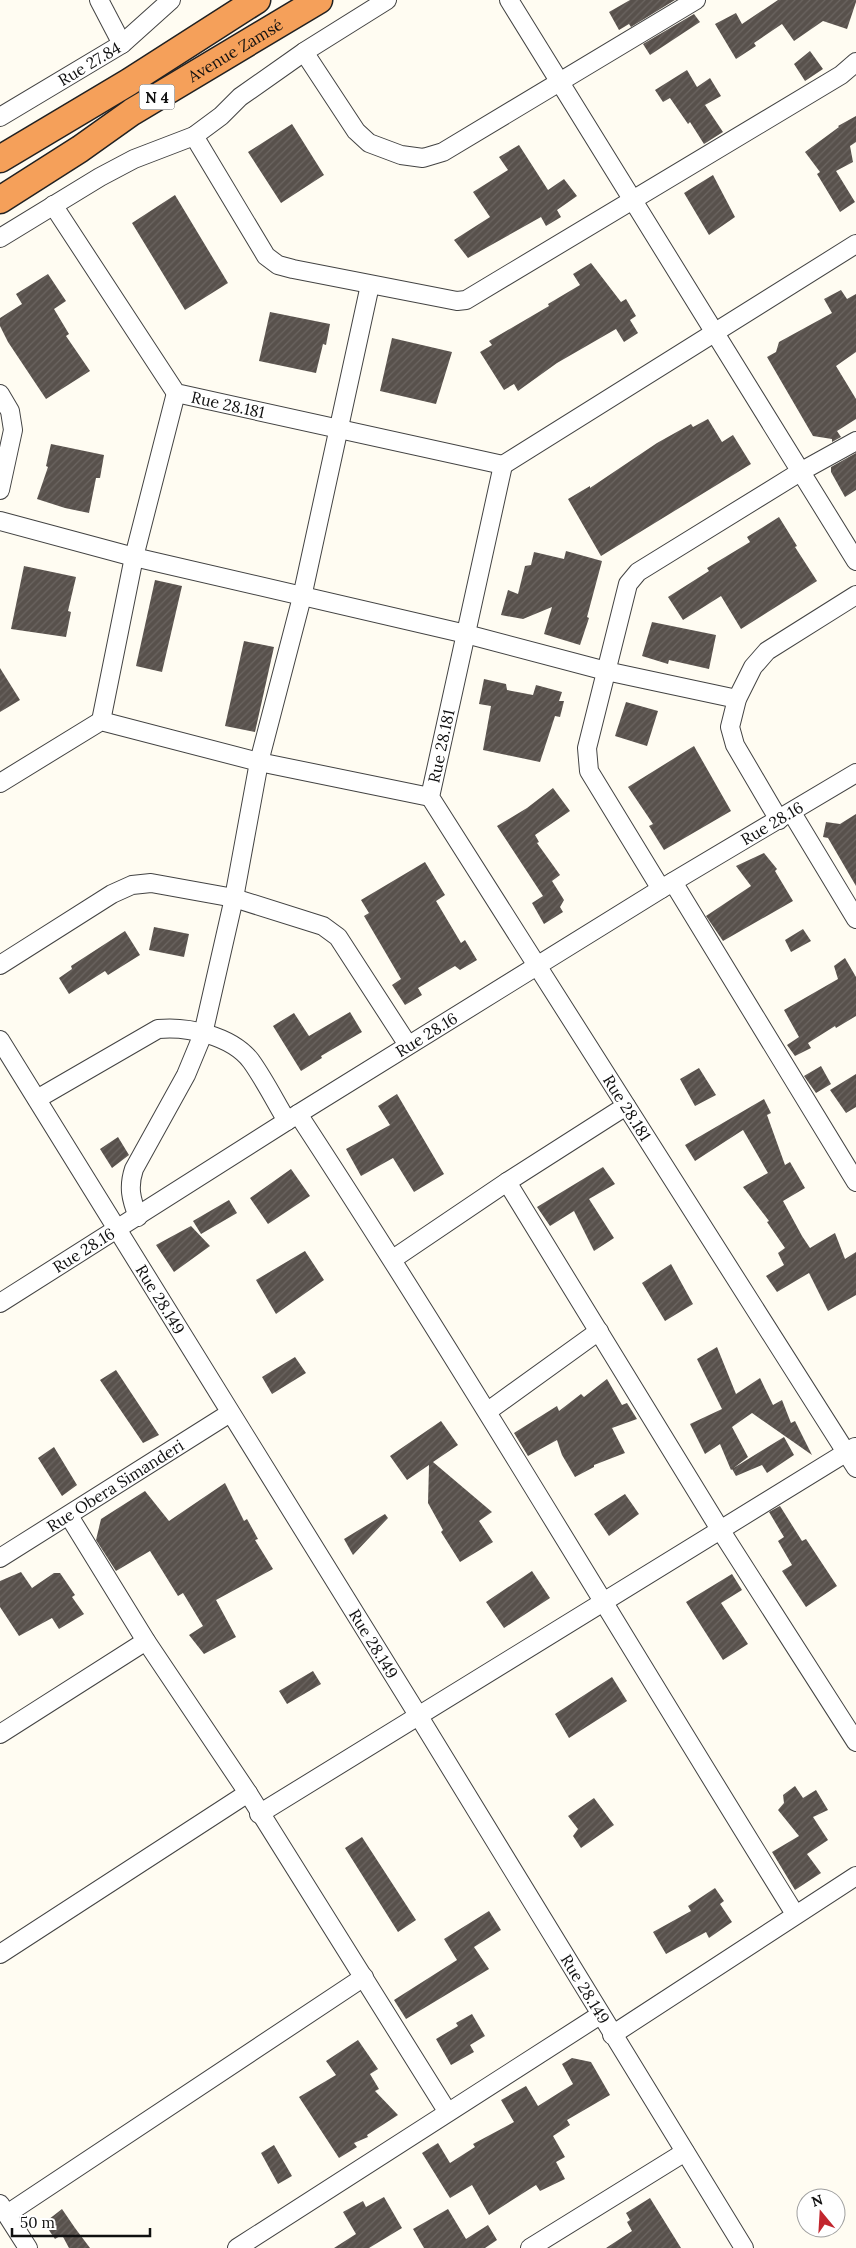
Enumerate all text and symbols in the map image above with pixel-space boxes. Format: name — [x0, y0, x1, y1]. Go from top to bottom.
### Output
street label: Avenue Zamsé — [183, 14, 287, 87]
street label: Rue 27.84 — [54, 37, 124, 90]
road number: N 4 — [140, 84, 174, 110]
street label: Rue 28.181 — [189, 387, 267, 422]
street label: Rue 28.181 — [423, 707, 459, 785]
street label: Rue 28.16 — [737, 797, 807, 849]
street label: Rue 28.16 — [392, 1008, 461, 1061]
street label: Rue 28.181 — [599, 1071, 656, 1145]
street label: Rue 28.16 — [49, 1223, 118, 1277]
street label: Rue 28.149 — [132, 1261, 190, 1338]
street label: Rue Obera Simanderi — [43, 1435, 187, 1536]
street label: Rue 28.149 — [345, 1605, 403, 1682]
street label: Rue 28.149 — [557, 1950, 614, 2027]
north arrow — [796, 2188, 846, 2238]
text: N — [809, 2190, 825, 2211]
scale bar — [12, 2206, 150, 2238]
text: 50 m — [20, 2213, 55, 2232]

